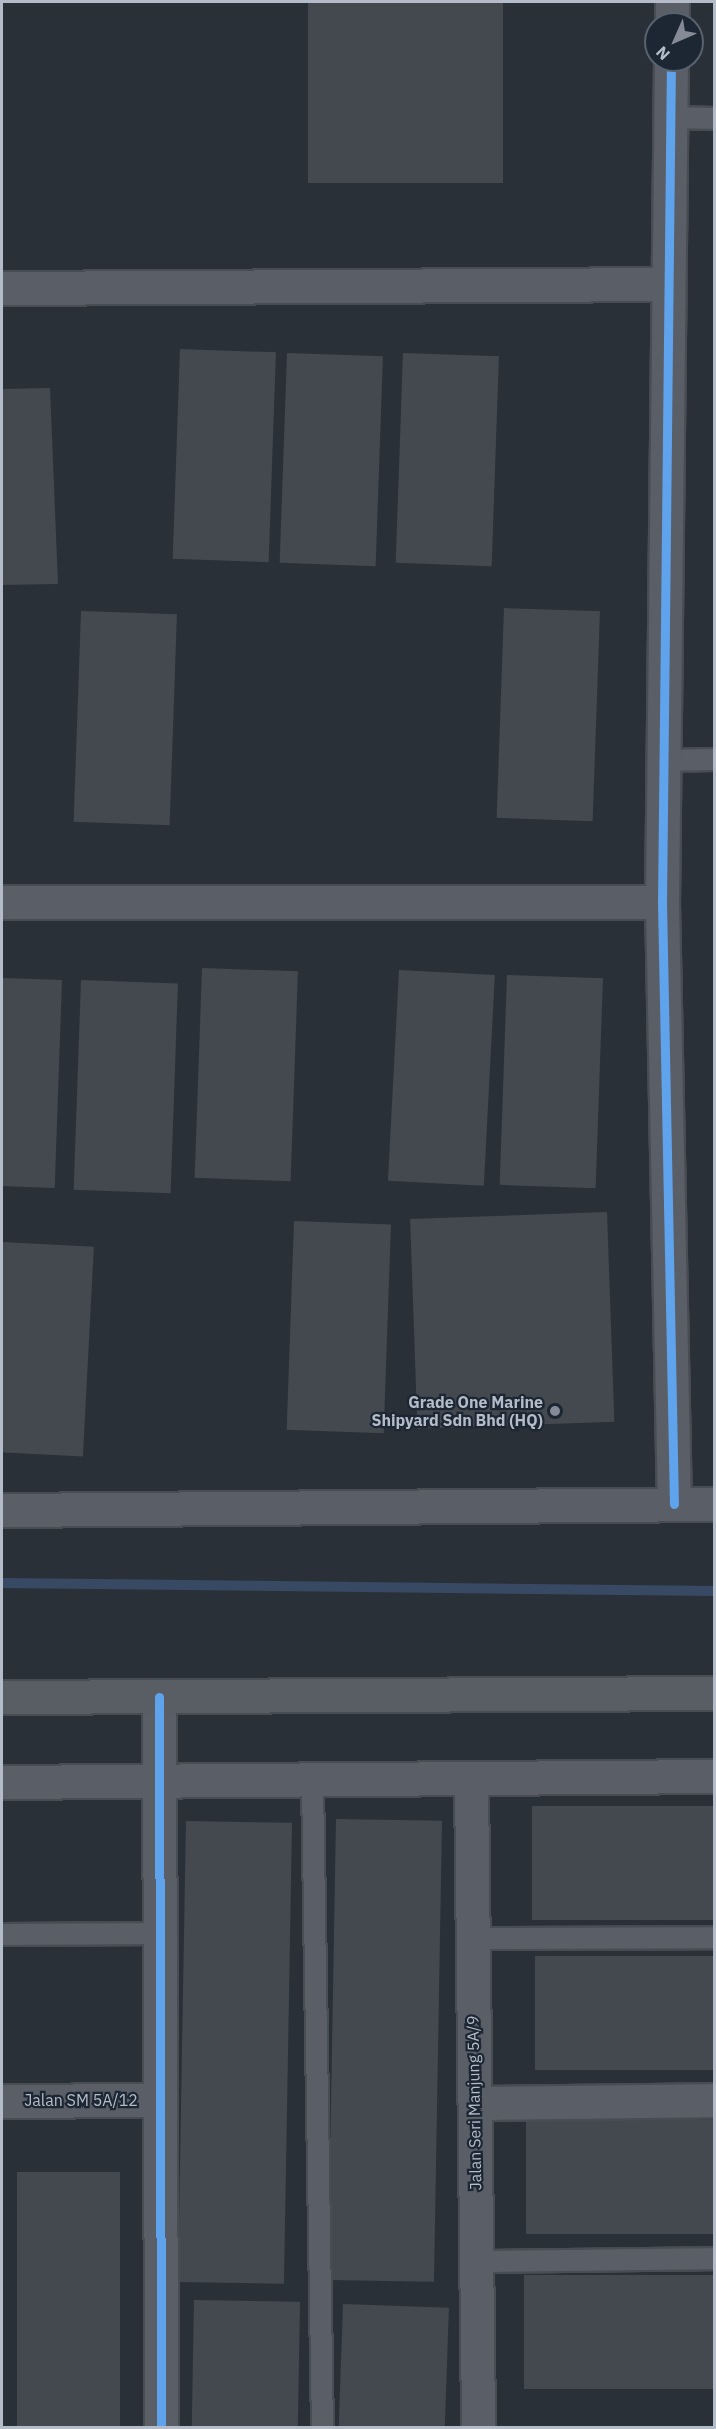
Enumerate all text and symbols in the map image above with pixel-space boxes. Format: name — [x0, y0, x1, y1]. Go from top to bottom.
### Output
north arrow — [644, 12, 704, 72]
text: N — [652, 42, 674, 64]
place label: Grade One Marine Shipyard Sdn Bhd (HQ) — [371, 1392, 543, 1430]
marker: Grade One Marine Shipyard Sdn Bhd (HQ) — [548, 1404, 562, 1418]
street label: Jalan Seri Manjung 5A/9 — [463, 2015, 485, 2191]
street label: Jalan SM 5A/12 — [24, 2090, 138, 2110]

